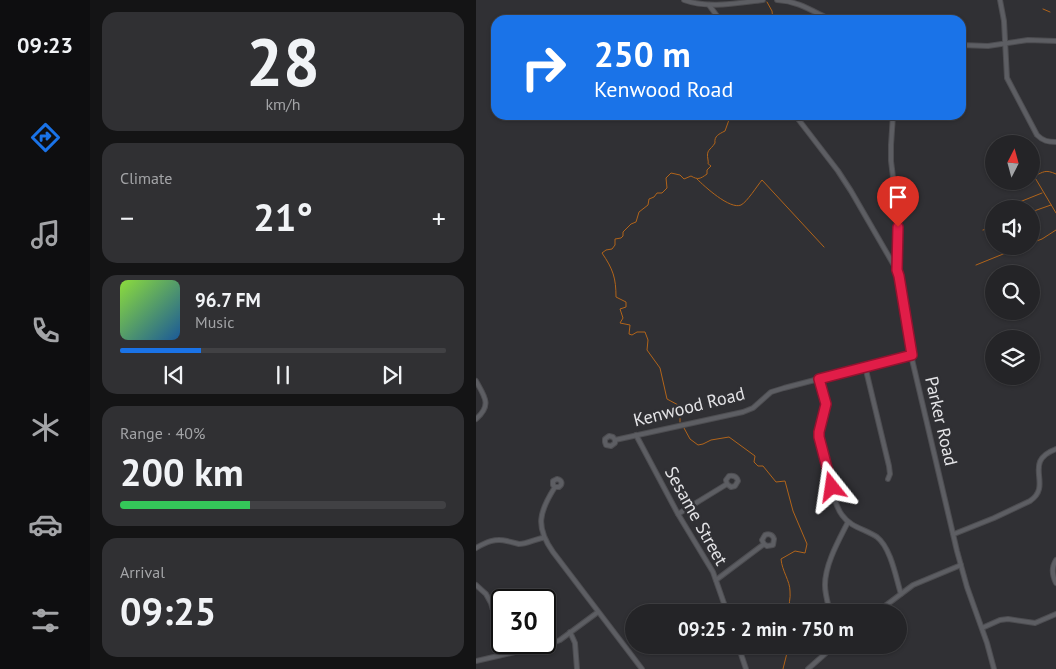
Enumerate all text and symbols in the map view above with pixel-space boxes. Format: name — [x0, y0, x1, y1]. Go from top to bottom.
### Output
text: 28 — [246, 19, 320, 103]
text: 09:23 — [17, 31, 73, 59]
text: 250 m — [594, 31, 691, 77]
icon: right — [511, 35, 576, 100]
text: Kenwood Road — [594, 75, 733, 103]
text: km/h — [265, 94, 301, 114]
icon: directions — [28, 120, 63, 155]
north arrow — [985, 135, 1040, 190]
map controls — [985, 135, 1040, 385]
text: Climate — [120, 168, 172, 188]
pin — [877, 176, 919, 227]
icon: arrive — [884, 183, 912, 211]
text: 21° — [253, 192, 313, 241]
text: − — [120, 199, 134, 236]
text: + — [432, 199, 446, 236]
button: sound — [985, 200, 1040, 255]
icon: music — [28, 217, 63, 252]
button: search — [985, 265, 1040, 320]
text: 96.7 FM — [195, 288, 261, 312]
text: Music — [195, 312, 235, 332]
icon: phone — [28, 313, 63, 348]
button: layers — [985, 330, 1040, 385]
icon: previous — [160, 361, 188, 389]
icon: pause — [269, 361, 297, 389]
icon: next — [378, 361, 406, 389]
street label: Parker Road — [920, 374, 963, 468]
street label: Kenwood Road — [631, 382, 747, 431]
icon: climate — [28, 410, 63, 445]
text: Range · 40% — [120, 423, 205, 443]
text: 200 km — [120, 447, 244, 496]
position arrow — [805, 460, 857, 512]
street label: Sesame Street — [660, 462, 733, 569]
icon: car — [28, 507, 63, 542]
text: Arrival — [120, 562, 165, 582]
text: 09:25 — [120, 586, 216, 635]
speed limit sign: 30 — [491, 589, 556, 654]
icon: filters — [28, 603, 63, 638]
text: 09:25 · 2 min · 750 m — [678, 617, 854, 641]

